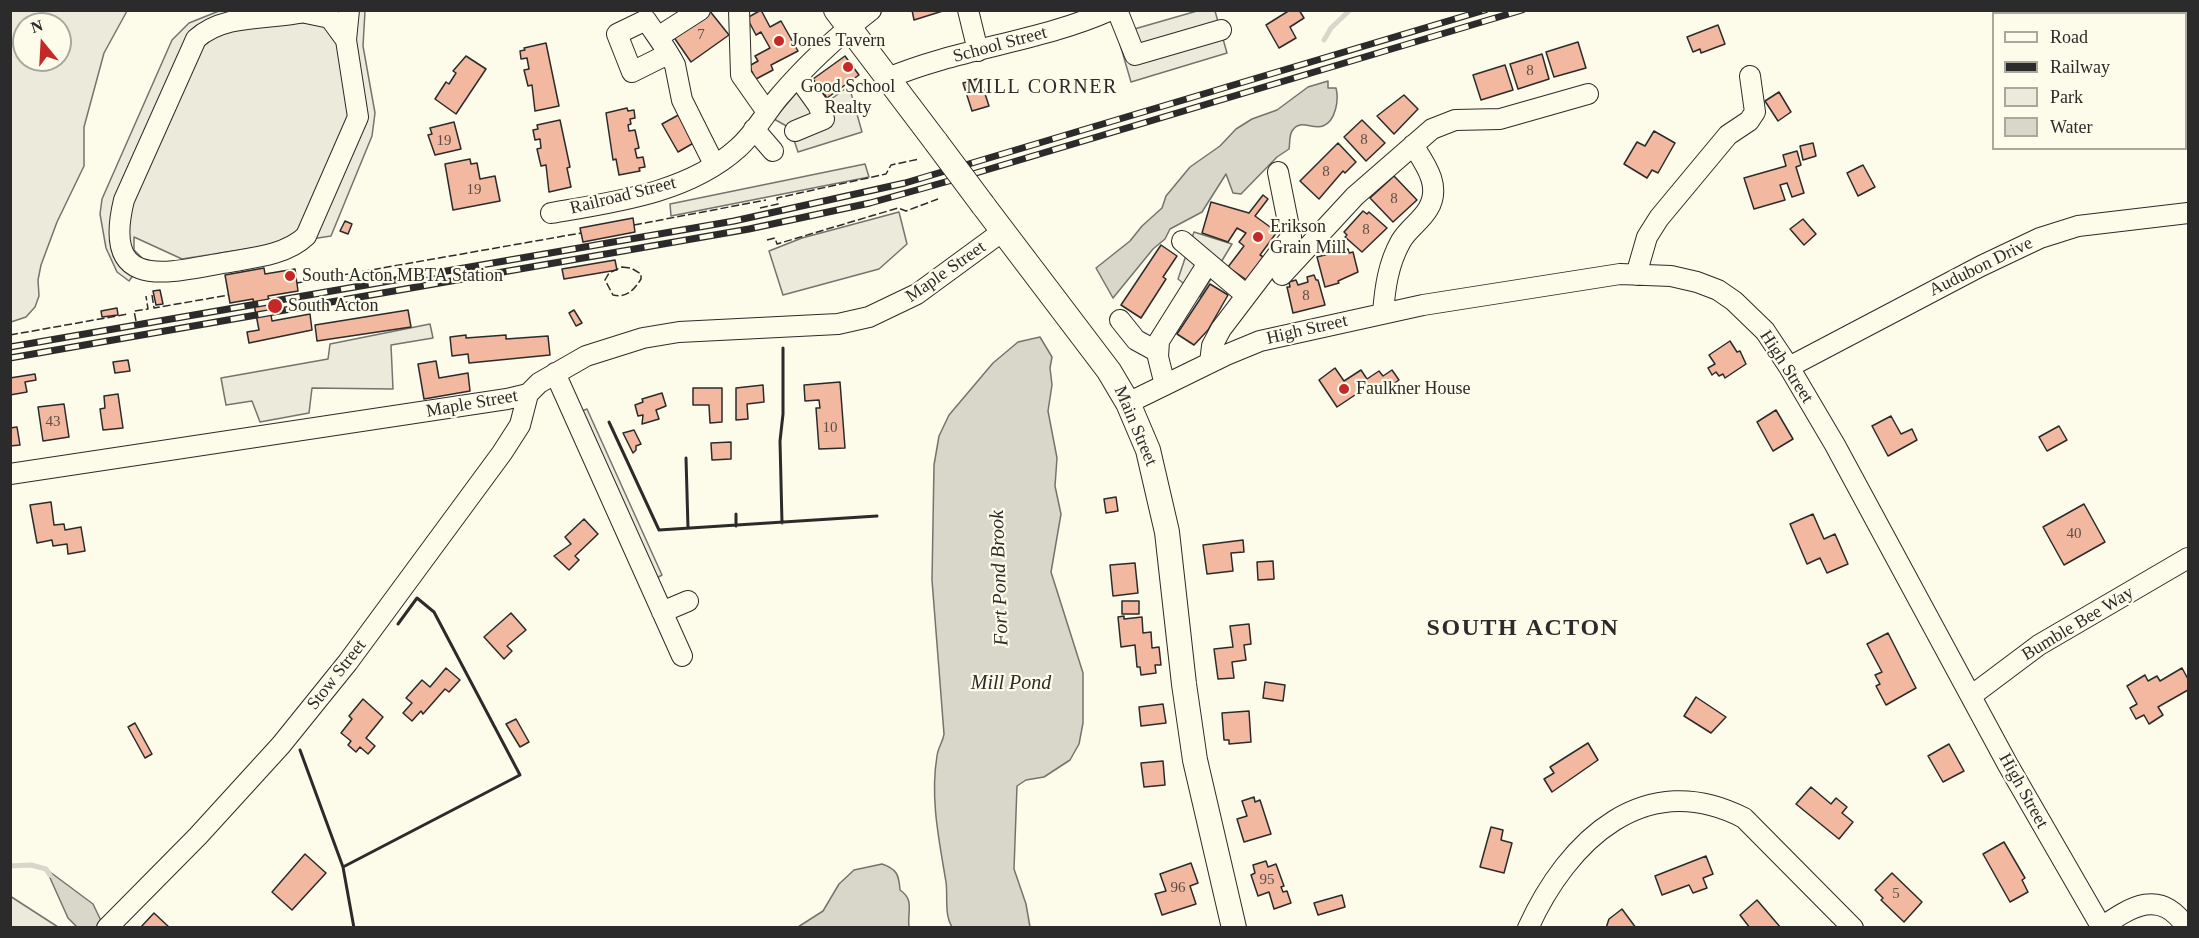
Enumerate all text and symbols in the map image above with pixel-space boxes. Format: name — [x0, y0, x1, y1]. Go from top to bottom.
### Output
north arrow — [12, 12, 72, 72]
legend — [1992, 12, 2187, 150]
text: N — [29, 16, 45, 36]
street label: School Street — [951, 22, 1049, 68]
house number: 7 — [697, 26, 705, 44]
text: Road — [2050, 27, 2088, 47]
place label: Jones Tavern — [791, 30, 885, 52]
marker: Jones Tavern — [772, 34, 786, 48]
text: Railway — [2050, 57, 2110, 77]
marker: Good School Realty — [841, 60, 855, 74]
house number: 8 — [1526, 62, 1534, 80]
place label: Good School Realty — [801, 76, 895, 118]
district label: MILL CORNER — [966, 76, 1118, 100]
text: Park — [2050, 87, 2083, 107]
text: Water — [2050, 117, 2093, 137]
house number: 8 — [1360, 131, 1368, 149]
house number: 19 — [436, 132, 452, 150]
house number: 8 — [1322, 163, 1330, 181]
street label: Railroad Street — [568, 172, 678, 220]
house number: 19 — [466, 181, 482, 199]
house number: 8 — [1390, 190, 1398, 208]
place label: Erikson Grain Mill — [1270, 216, 1346, 258]
house number: 8 — [1362, 221, 1370, 239]
marker: Erikson Grain Mill — [1251, 230, 1265, 244]
street label: Audubon Drive — [1926, 233, 2036, 301]
street label: Maple Street — [902, 237, 990, 307]
place label: South Acton MBTA Station — [302, 265, 503, 287]
marker: South Acton MBTA Station — [283, 269, 297, 283]
house number: 8 — [1302, 287, 1310, 305]
place label: South Acton — [288, 295, 379, 317]
marker: South Acton — [266, 297, 284, 315]
street label: High Street — [1264, 310, 1350, 350]
street label: High Street — [1754, 327, 1818, 407]
place label: Faulkner House — [1356, 378, 1470, 400]
marker: Faulkner House — [1337, 382, 1351, 396]
street label: Main Street — [1109, 383, 1161, 469]
street label: Maple Street — [425, 385, 519, 423]
house number: 43 — [46, 413, 60, 431]
house number: 10 — [822, 419, 838, 437]
water label: Fort Pond Brook — [986, 510, 1014, 646]
house number: 40 — [2066, 525, 2082, 543]
street label: Bumble Bee Way — [2018, 582, 2138, 666]
district label: SOUTH ACTON — [1427, 615, 1619, 643]
street label: Stow Street — [303, 635, 371, 715]
water label: Mill Pond — [971, 672, 1051, 696]
street label: High Street — [1994, 750, 2052, 832]
house number: 95 — [1260, 871, 1274, 889]
house number: 96 — [1170, 879, 1186, 897]
house number: 5 — [1892, 885, 1900, 903]

